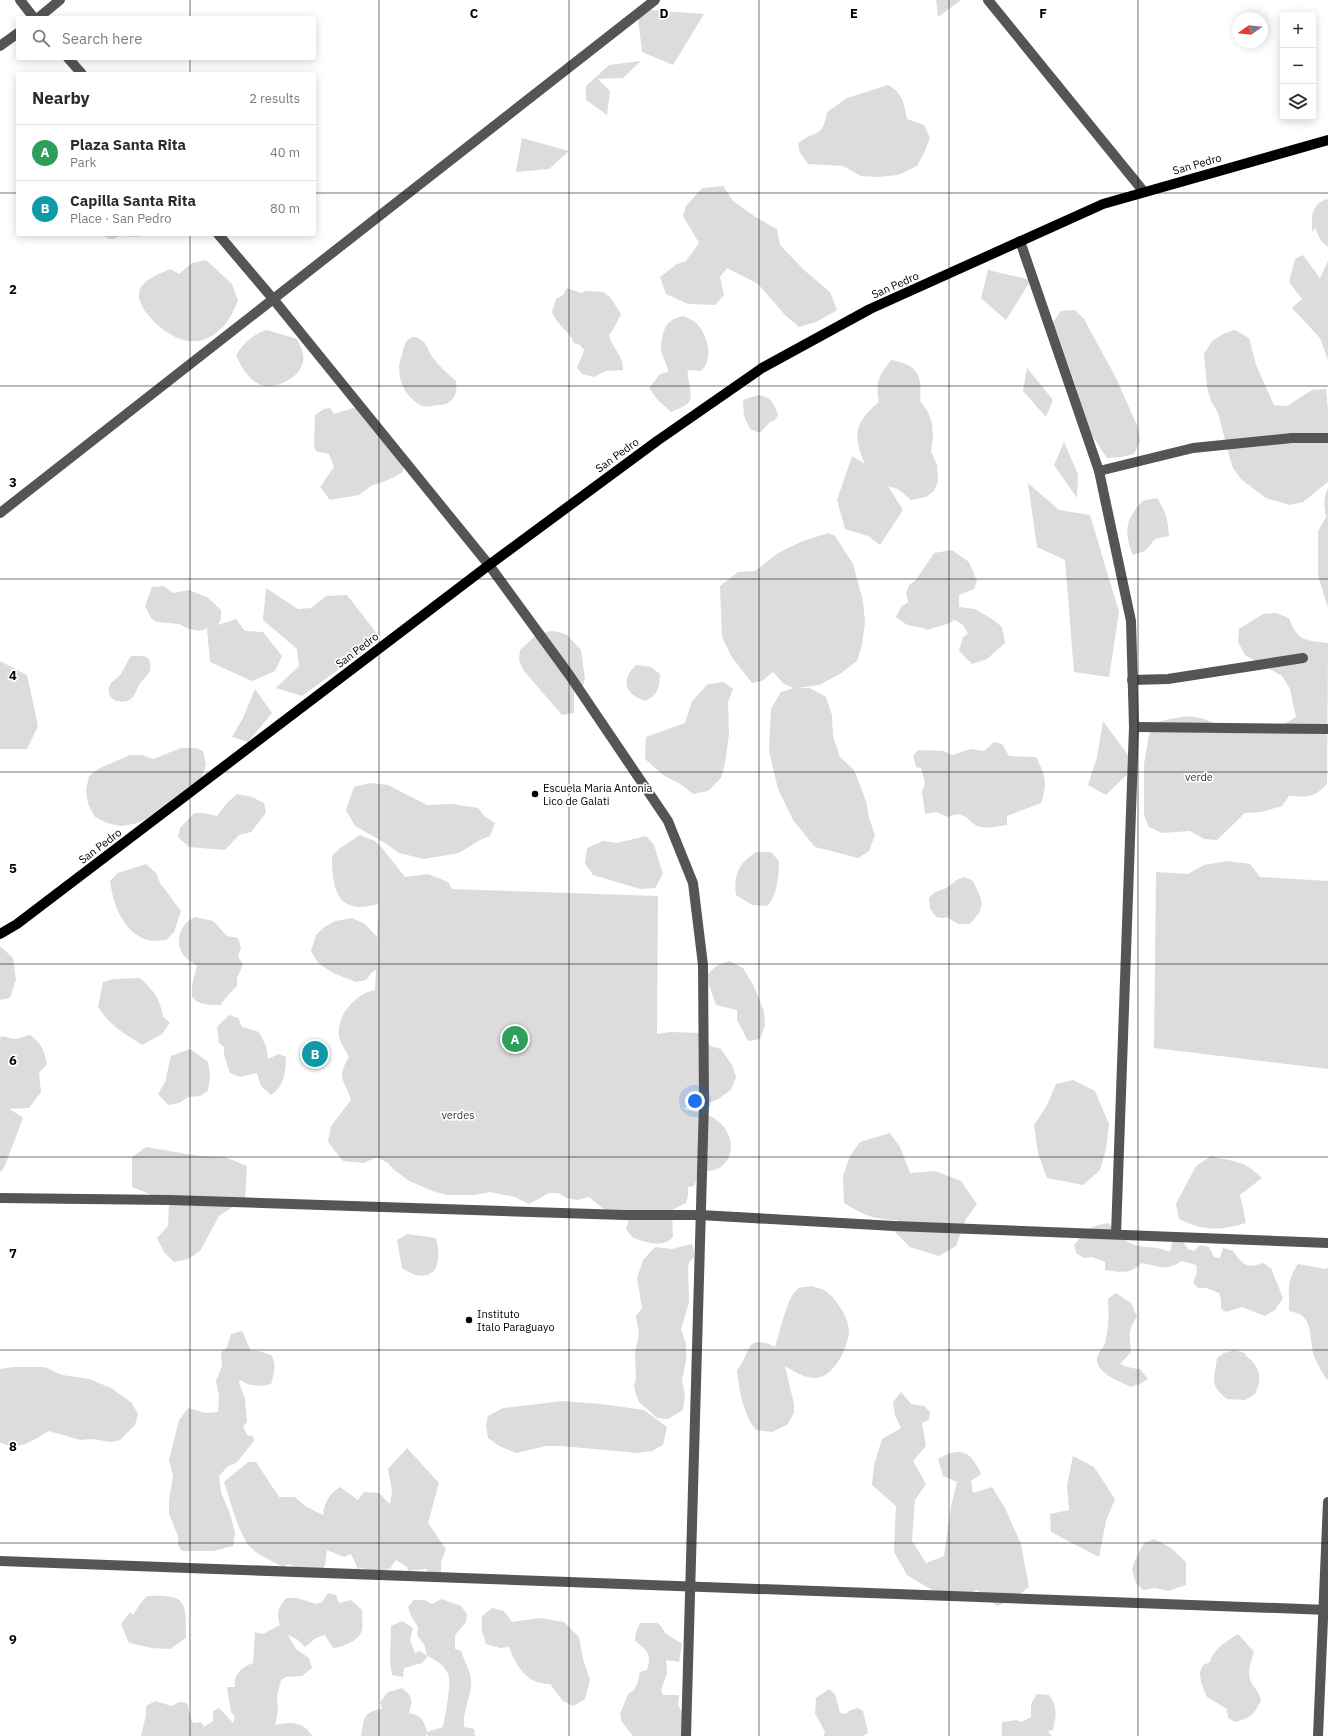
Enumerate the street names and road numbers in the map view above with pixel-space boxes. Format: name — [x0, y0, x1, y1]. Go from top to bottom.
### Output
street label: San Pedro — [1171, 150, 1223, 178]
street label: San Pedro — [869, 268, 921, 302]
street label: San Pedro — [593, 435, 641, 475]
street label: San Pedro — [333, 629, 381, 671]
street label: San Pedro — [76, 825, 124, 867]

